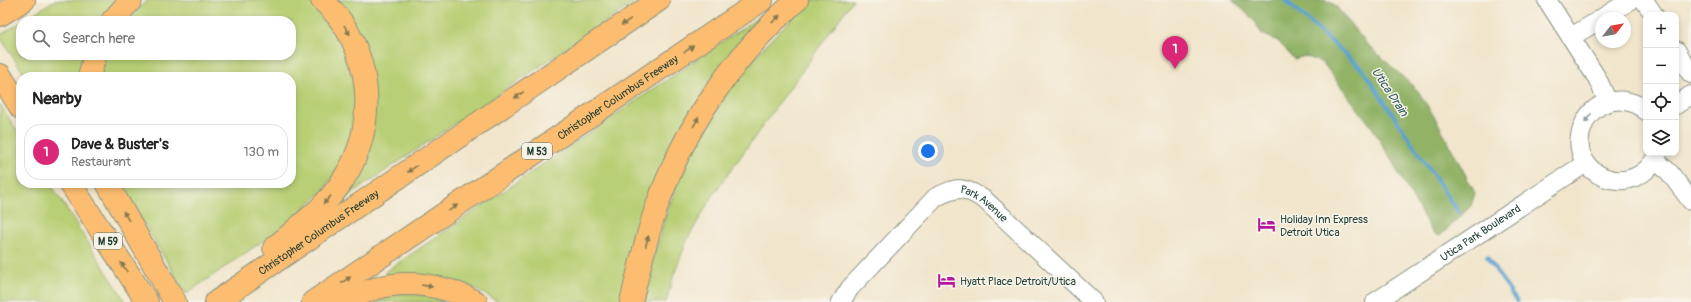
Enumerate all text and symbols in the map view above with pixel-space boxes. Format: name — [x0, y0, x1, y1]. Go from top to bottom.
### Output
north arrow — [1595, 12, 1631, 48]
map controls — [1643, 12, 1679, 156]
button: + — [1643, 12, 1679, 48]
one-way arrow — [771, 15, 781, 24]
search box — [16, 16, 296, 60]
one-way arrow — [621, 18, 632, 26]
one-way arrow — [343, 24, 350, 36]
icon: search — [30, 27, 52, 49]
text: Search here — [62, 29, 135, 48]
pin: 1 — [1162, 36, 1188, 69]
one-way arrow — [684, 45, 694, 53]
button: − — [1643, 48, 1679, 84]
street label: Christopher Columbus Freeway — [555, 52, 681, 143]
water label: Utica Drain — [1368, 65, 1412, 120]
button: locate — [1643, 84, 1679, 120]
text: Nearby — [32, 88, 81, 109]
one-way arrow — [514, 91, 524, 99]
one-way arrow — [1584, 112, 1592, 123]
one-way arrow — [693, 116, 700, 127]
button: layers — [1643, 120, 1679, 156]
text: Dave & Buster's — [71, 135, 169, 154]
your location — [918, 141, 938, 161]
road number: M 53 — [522, 143, 552, 159]
text: 1 — [43, 144, 49, 160]
text: 130 m — [243, 144, 279, 160]
text: Restaurant — [71, 154, 131, 170]
one-way arrow — [406, 165, 417, 173]
street label: Park Avenue — [960, 183, 1011, 225]
street label: Christopher Columbus Freeway — [256, 187, 382, 278]
one-way arrow — [322, 195, 332, 205]
street label: Utica Park Boulevard — [1438, 202, 1523, 264]
one-way arrow — [448, 204, 459, 212]
one-way arrow — [122, 210, 129, 222]
place label: Holiday Inn Express Detroit Utica — [1280, 213, 1368, 239]
hotel icon: Holiday Inn Express Detroit Utica — [1257, 215, 1277, 235]
road number: M 59 — [94, 233, 122, 249]
one-way arrow — [644, 235, 650, 247]
one-way arrow — [120, 262, 128, 272]
hotel icon: Hyatt Place Detroit/Utica — [937, 271, 957, 291]
place label: Hyatt Place Detroit/Utica — [960, 275, 1076, 288]
one-way arrow — [340, 276, 351, 284]
one-way arrow — [421, 283, 433, 289]

